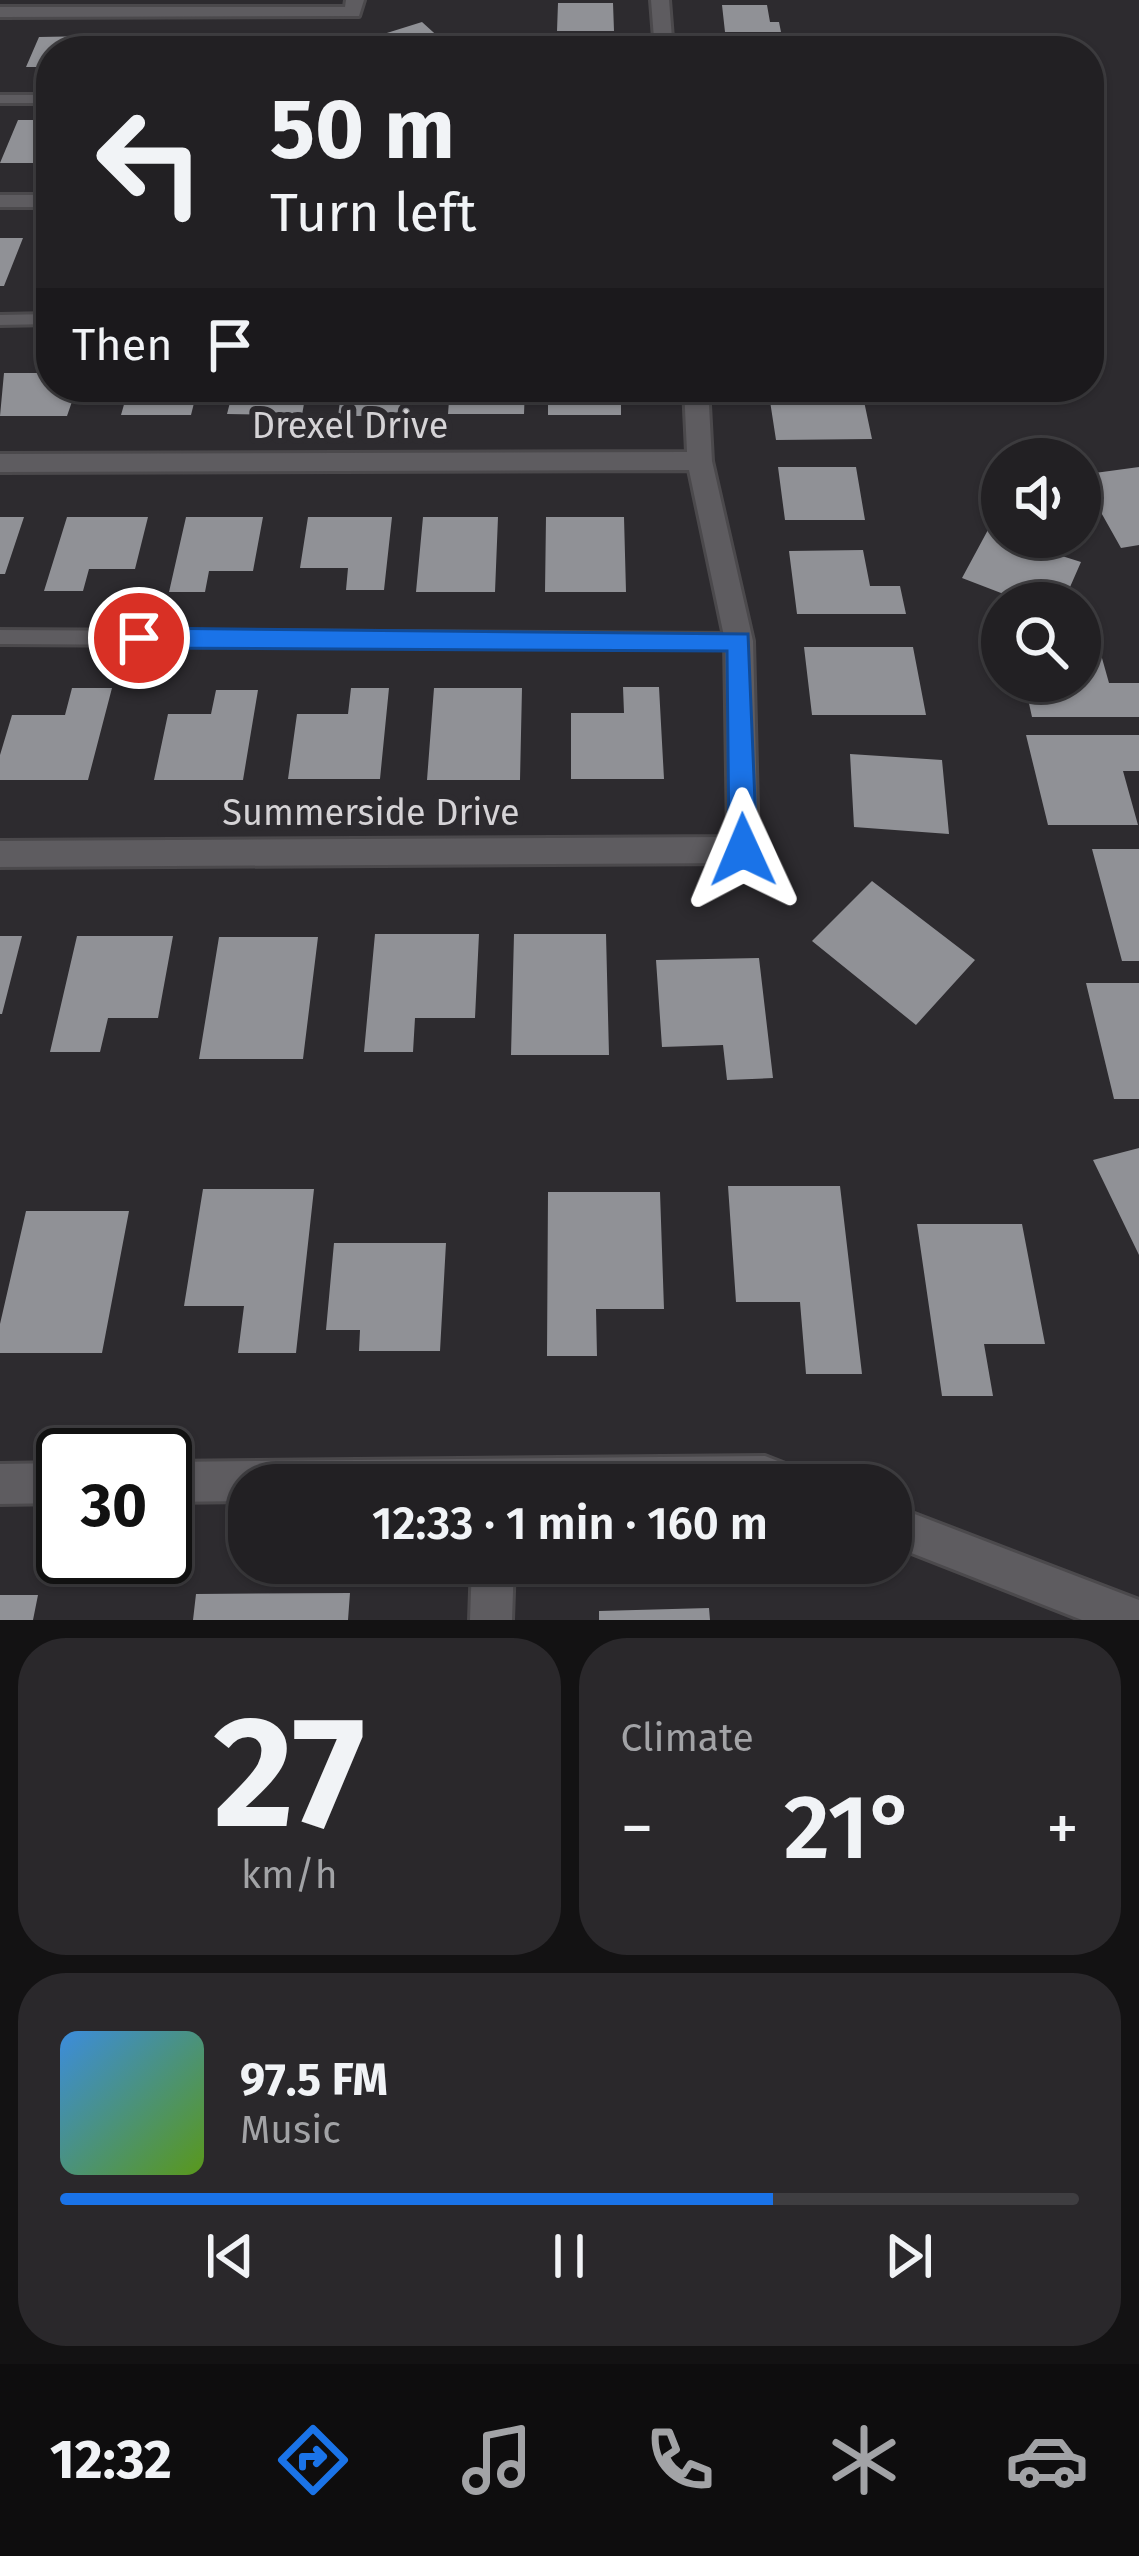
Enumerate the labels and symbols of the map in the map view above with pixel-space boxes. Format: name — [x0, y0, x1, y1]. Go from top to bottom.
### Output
street label: Drexel Drive — [252, 404, 448, 448]
pin — [88, 587, 190, 689]
position arrow — [680, 787, 806, 913]
street label: Summerside Drive — [222, 791, 520, 835]
speed limit sign: 30 — [36, 1428, 192, 1584]

